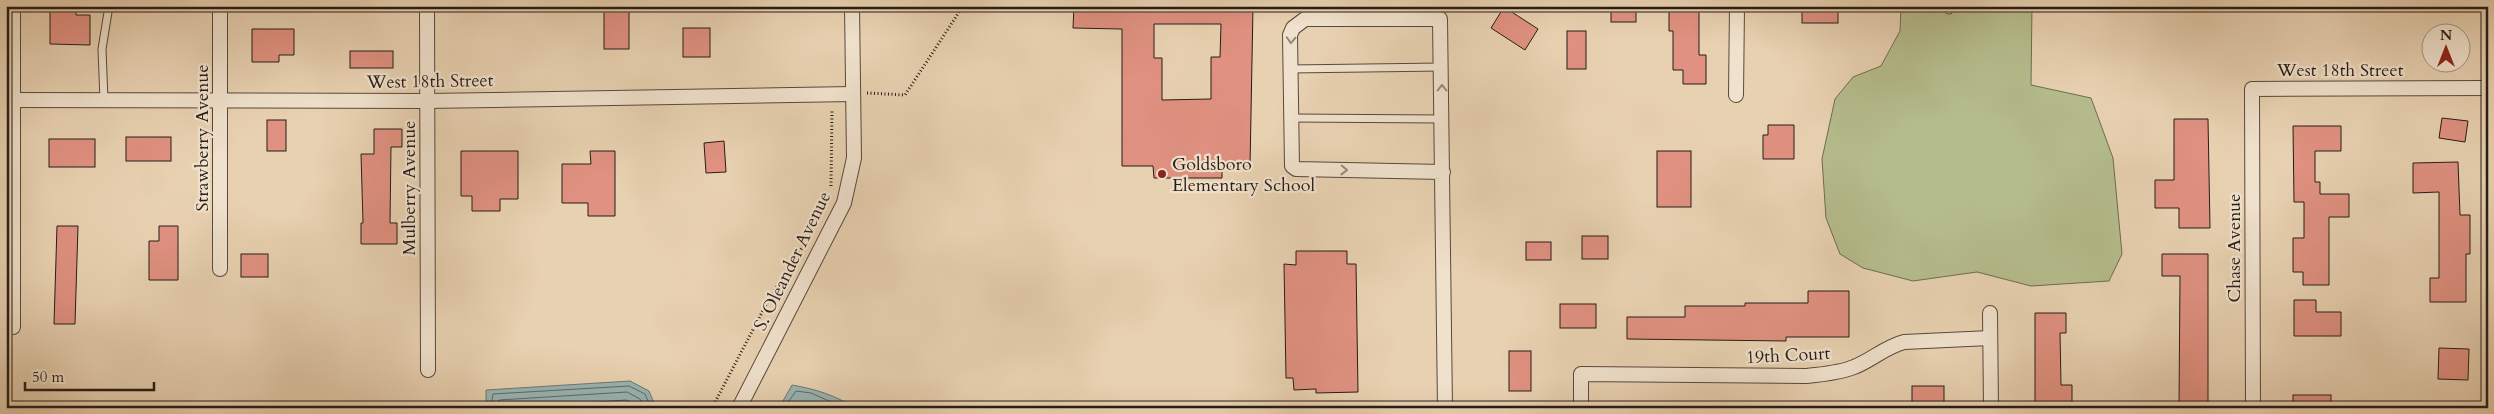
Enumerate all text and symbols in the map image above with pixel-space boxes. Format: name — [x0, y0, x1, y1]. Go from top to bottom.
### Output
north arrow — [2422, 22, 2472, 72]
text: N — [2440, 26, 2452, 45]
one-way arrow — [1285, 37, 1296, 45]
street label: West 18th Street — [2276, 58, 2404, 83]
street label: Strawberry Avenue — [190, 64, 215, 212]
street label: West 18th Street — [365, 68, 494, 95]
one-way arrow — [1437, 84, 1447, 92]
street label: Mulberry Avenue — [397, 120, 422, 256]
place label: Goldsboro Elementary School — [1172, 152, 1315, 198]
one-way arrow — [1340, 165, 1348, 175]
marker: Goldsboro Elementary School — [1156, 168, 1168, 180]
street label: S. Oleander Avenue — [748, 187, 837, 335]
street label: Chase Avenue — [2222, 194, 2247, 302]
street label: 19th Court — [1745, 341, 1831, 370]
scale bar — [25, 359, 154, 391]
text: 50 m — [32, 367, 64, 387]

